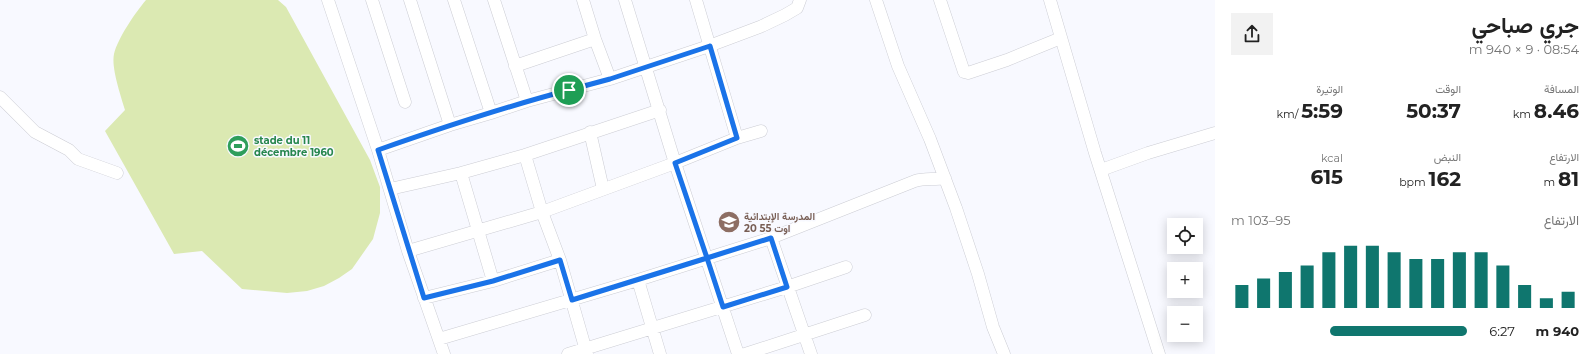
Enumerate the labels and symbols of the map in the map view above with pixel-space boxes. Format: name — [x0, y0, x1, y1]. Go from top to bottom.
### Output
pin — [552, 73, 586, 107]
sports icon: stade du 11 décembre 1960 — [225, 133, 251, 159]
place label: stade du 11 décembre 1960 — [254, 134, 334, 159]
school or university icon: المدرسة الإبتدائية 20 اوت 55 — [716, 209, 742, 235]
place label: المدرسة الإبتدائية 20 اوت 55 — [744, 210, 815, 235]

